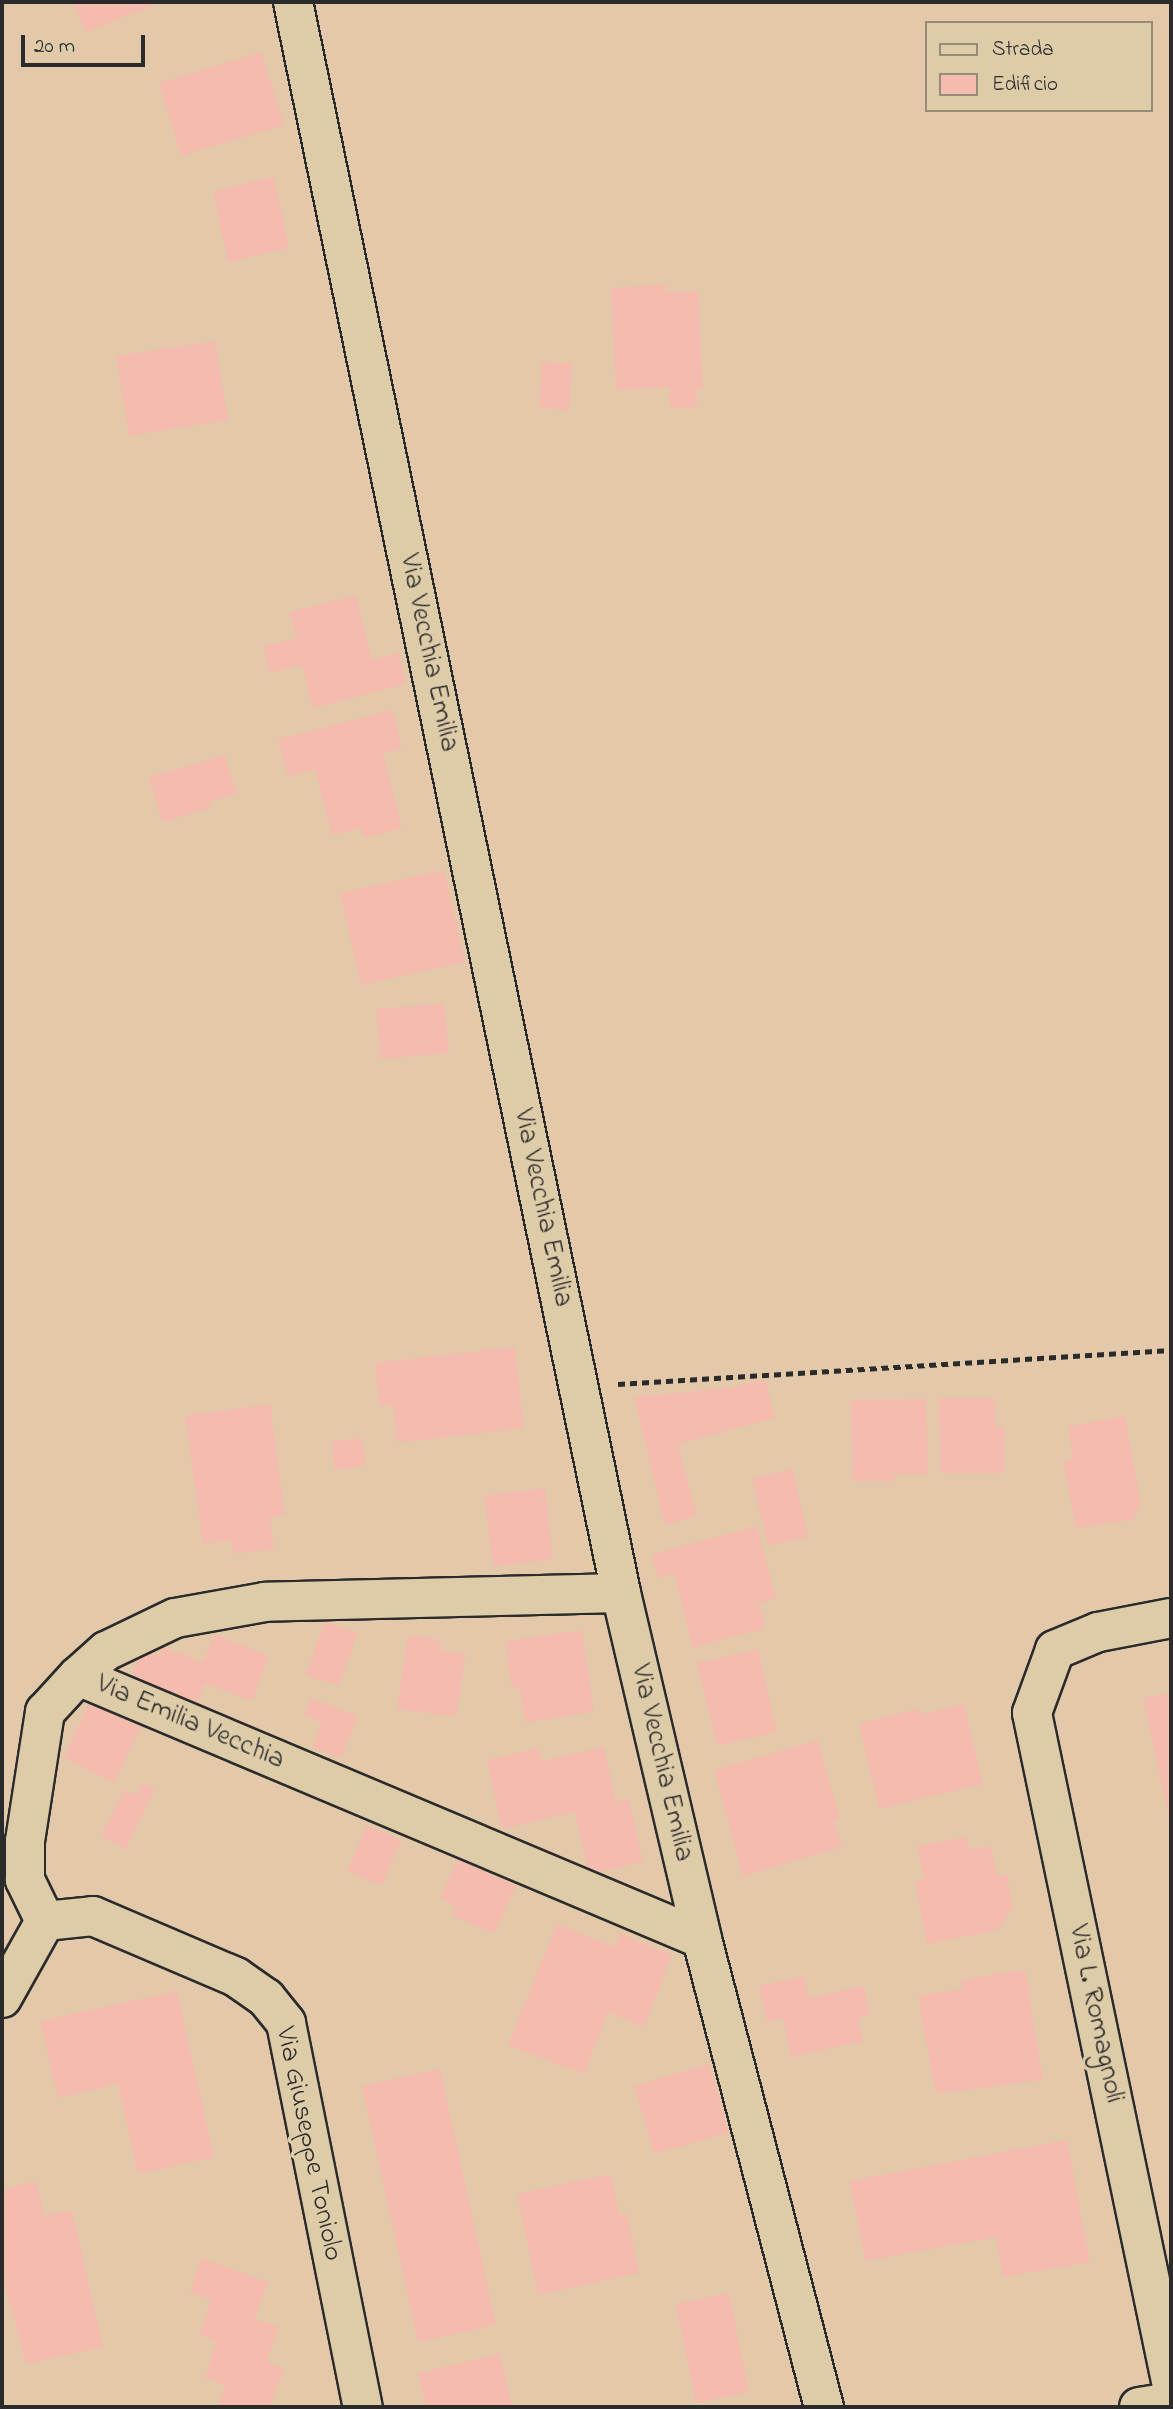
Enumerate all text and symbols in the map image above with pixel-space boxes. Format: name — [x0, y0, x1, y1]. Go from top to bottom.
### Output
scale bar — [24, 21, 149, 65]
legend — [925, 21, 1152, 112]
text: 20 m — [34, 32, 75, 62]
text: Strada — [992, 35, 1054, 65]
text: Edificio — [992, 70, 1058, 100]
street label: Via Vecchia Emilia — [391, 551, 465, 755]
street label: Via Vecchia Emilia — [505, 1106, 579, 1310]
street label: Via Vecchia Emilia — [622, 1661, 700, 1865]
street label: Via Emilia Vecchia — [91, 1668, 289, 1778]
street label: Via L. Romagnoli — [1060, 1922, 1130, 2106]
street label: Via Giuseppe Toniolo — [267, 2024, 349, 2264]

